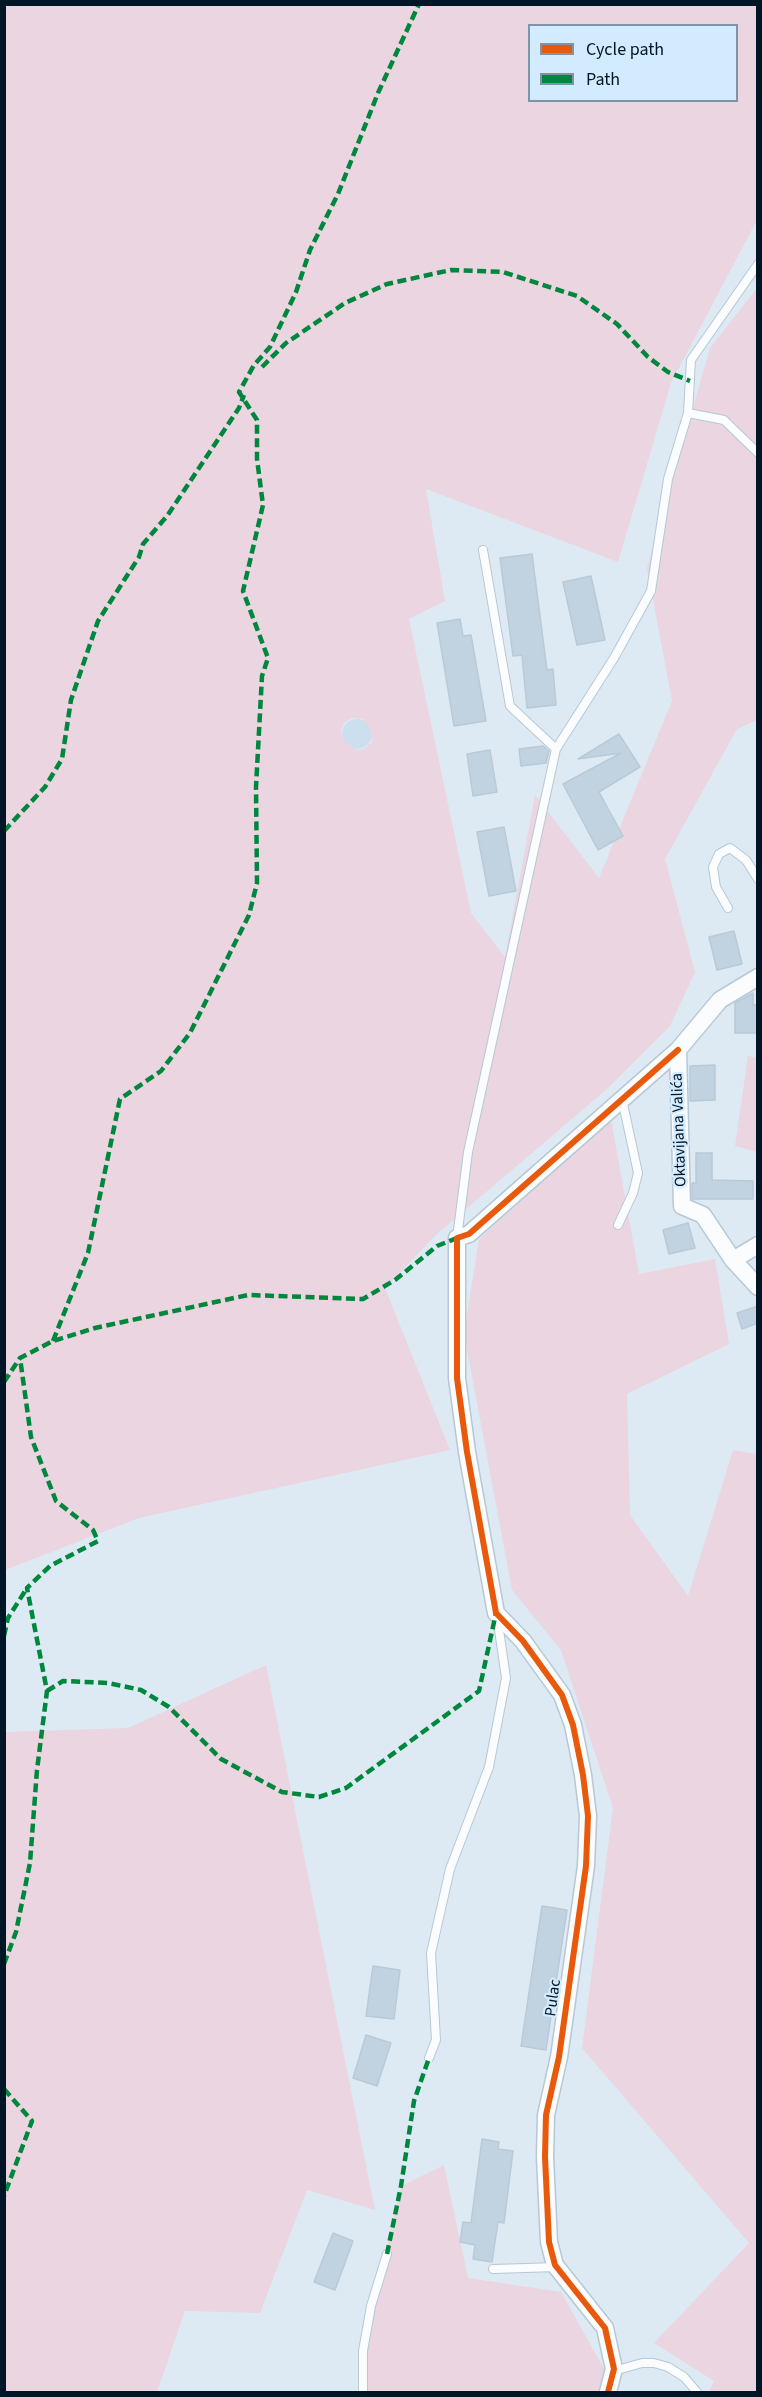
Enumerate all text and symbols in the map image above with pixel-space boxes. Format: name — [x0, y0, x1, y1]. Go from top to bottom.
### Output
legend — [528, 24, 738, 102]
text: Cycle path — [586, 37, 664, 62]
text: Path — [586, 67, 620, 92]
street label: Oktavijana Valića — [668, 1073, 692, 1187]
street label: Pulac — [542, 1978, 566, 2018]

